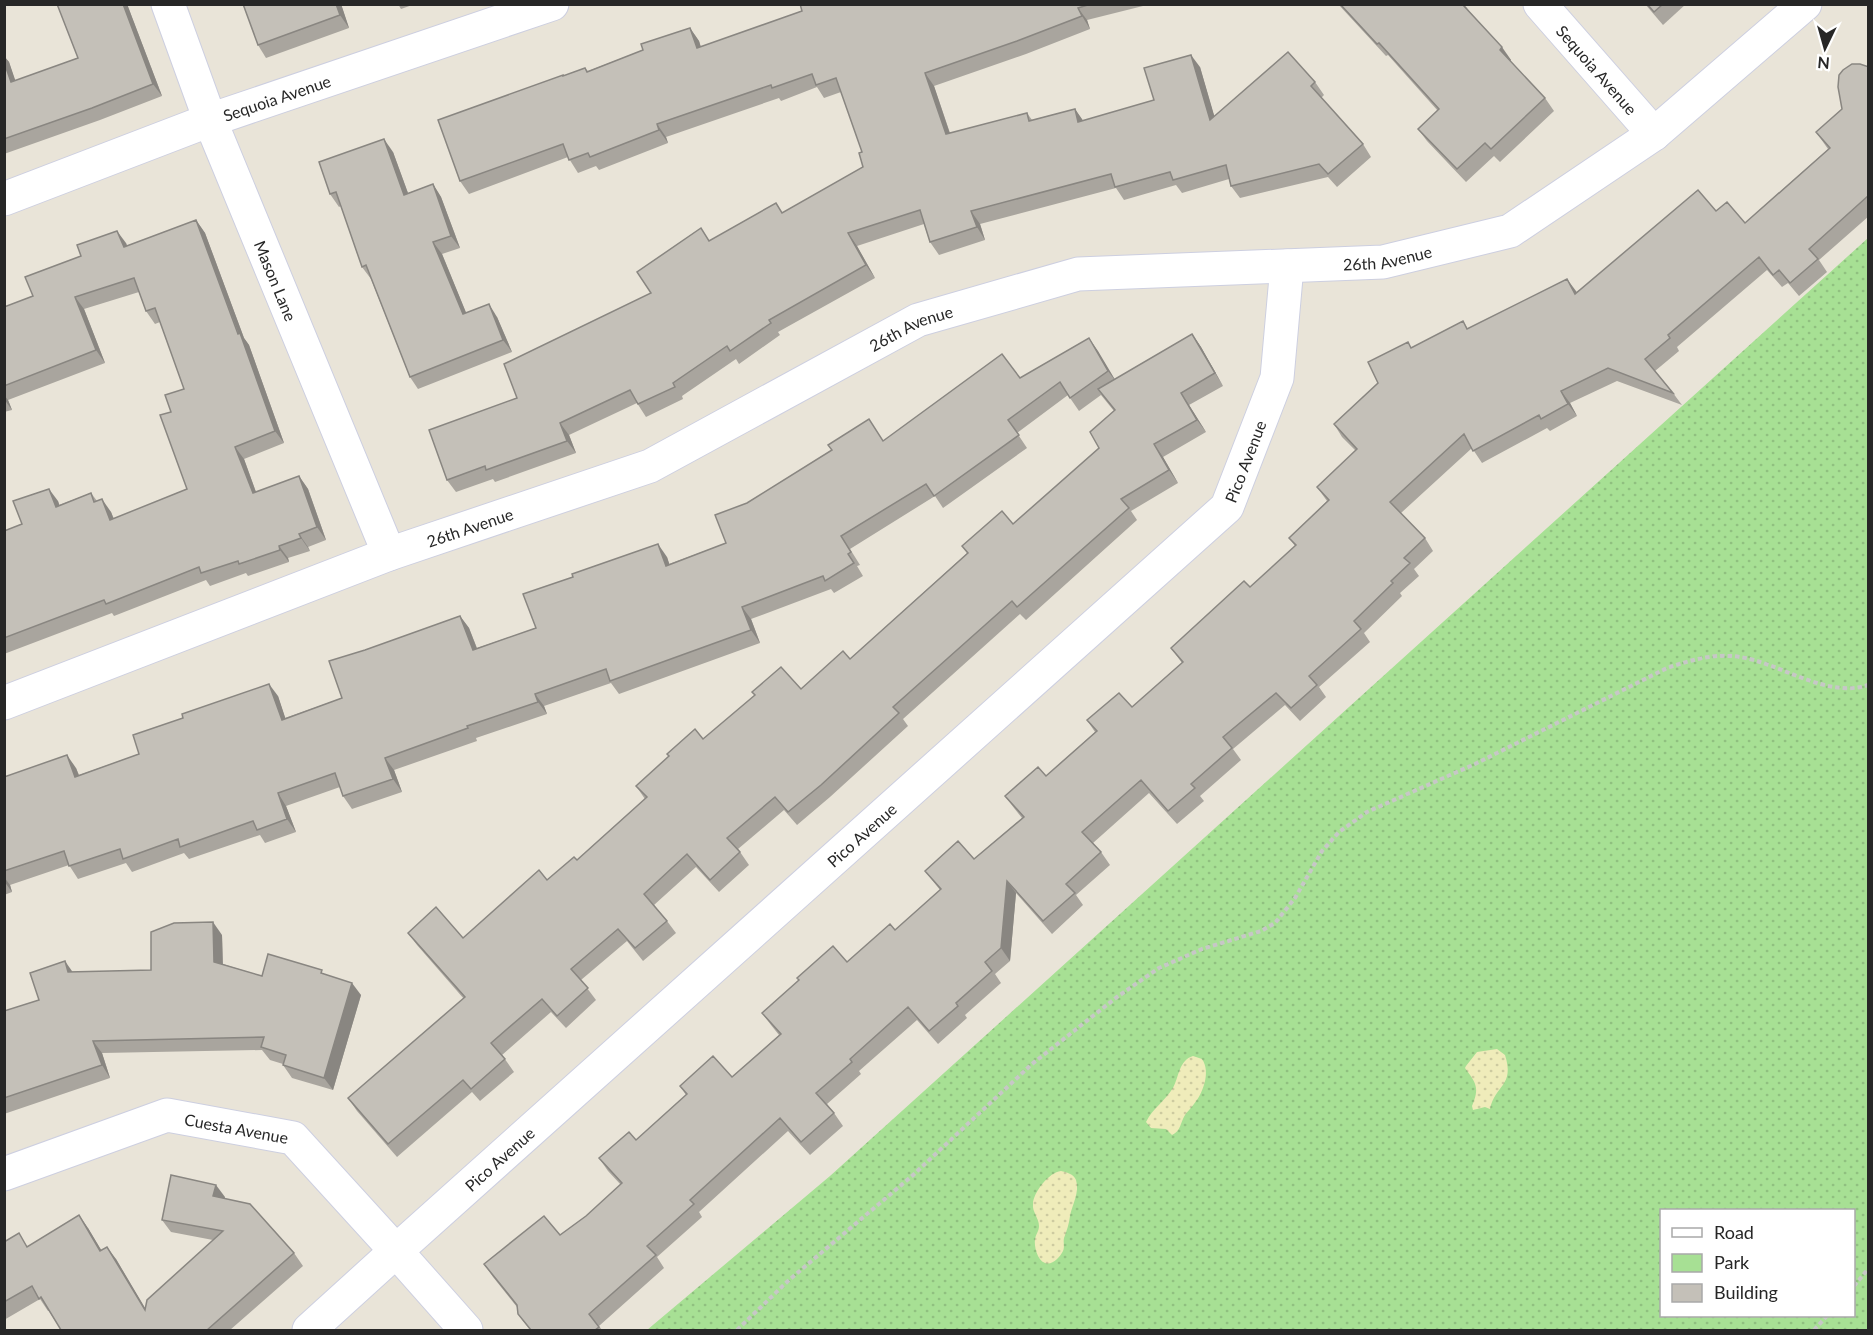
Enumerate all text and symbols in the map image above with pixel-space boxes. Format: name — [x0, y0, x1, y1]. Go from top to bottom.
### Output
north arrow — [1795, 18, 1855, 78]
street label: Sequoia Avenue — [1553, 21, 1642, 118]
text: N — [1817, 53, 1831, 73]
street label: Sequoia Avenue — [220, 70, 333, 124]
street label: Mason Lane — [251, 238, 301, 324]
street label: 26th Avenue — [1343, 241, 1434, 273]
street label: 26th Avenue — [866, 301, 955, 354]
street label: Pico Avenue — [1220, 417, 1269, 505]
street label: 26th Avenue — [424, 503, 515, 550]
street label: Pico Avenue — [823, 799, 900, 870]
street label: Cuesta Avenue — [183, 1109, 290, 1146]
street label: Pico Avenue — [461, 1123, 538, 1195]
legend — [1660, 1209, 1855, 1317]
text: Road — [1714, 1221, 1754, 1243]
text: Park — [1714, 1251, 1750, 1273]
text: Building — [1714, 1281, 1778, 1303]

